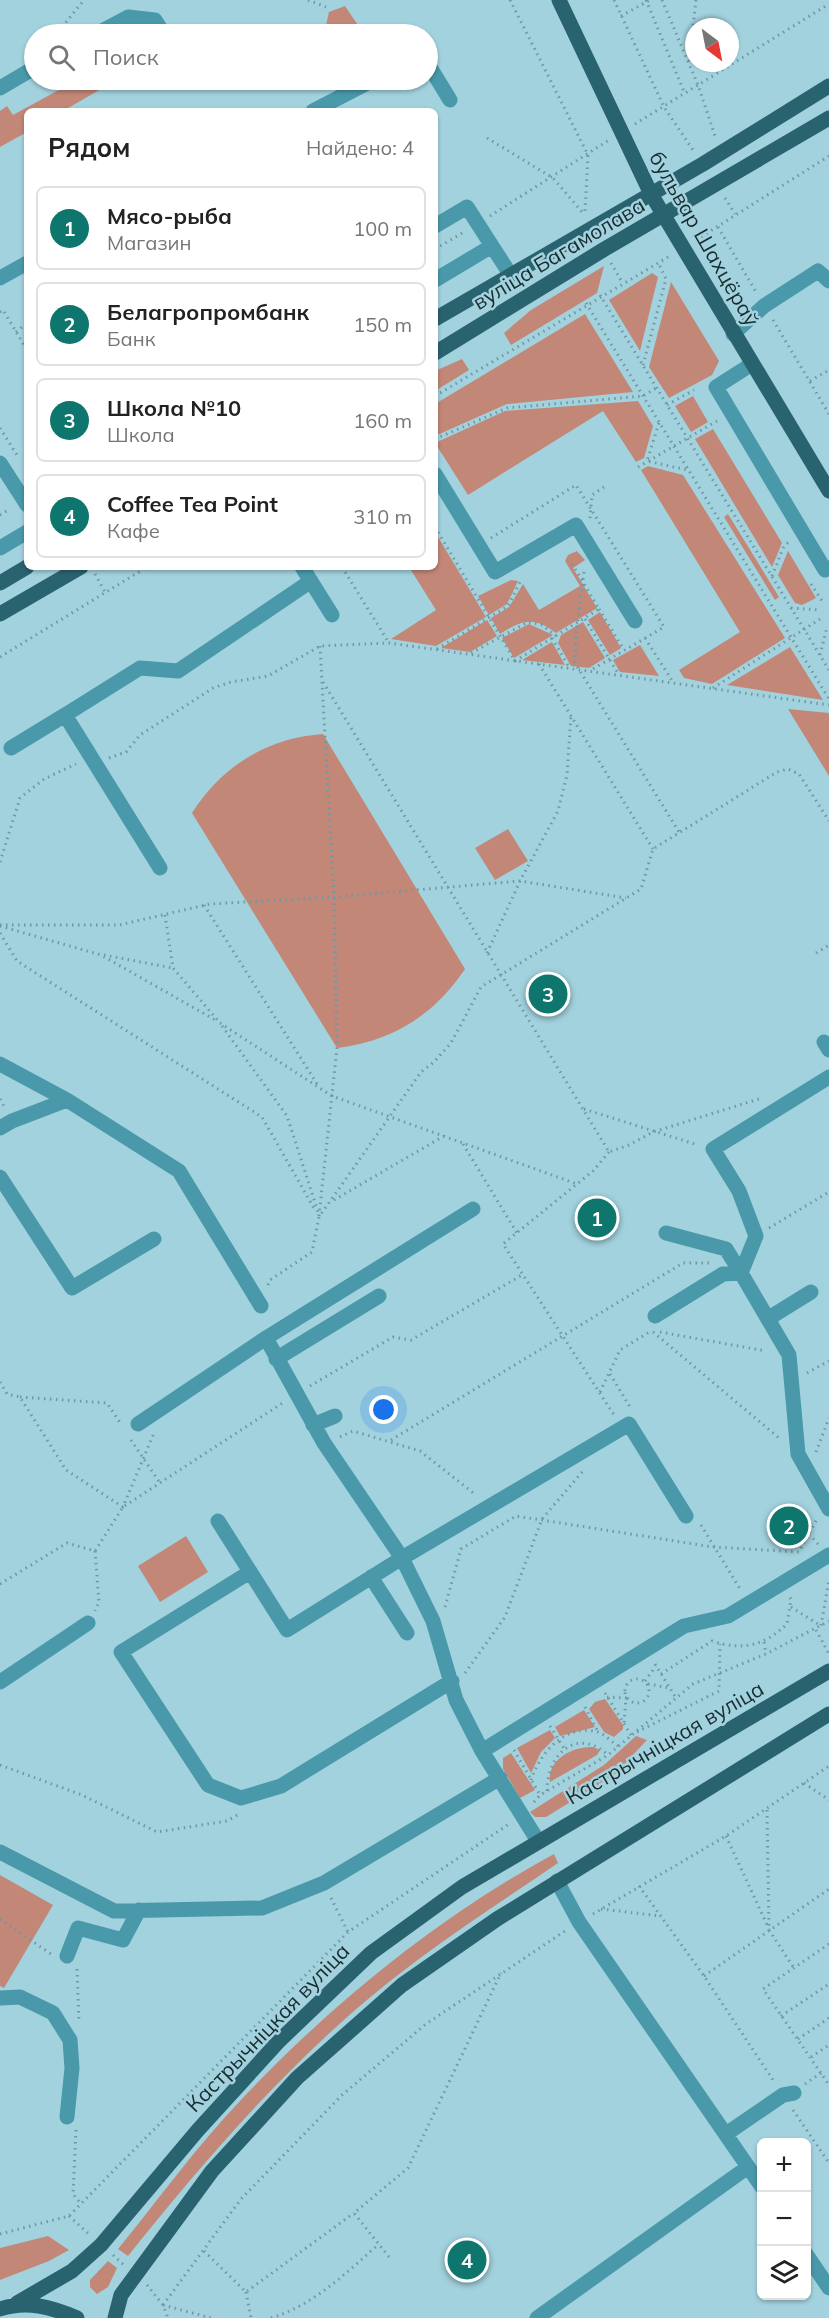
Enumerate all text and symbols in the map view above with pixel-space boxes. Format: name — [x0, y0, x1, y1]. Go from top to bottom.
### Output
north arrow — [685, 18, 739, 72]
search box — [24, 24, 438, 90]
icon: search — [45, 41, 78, 74]
text: Поиск — [93, 43, 159, 71]
text: Рядом — [48, 131, 131, 164]
text: Найдено: 4 — [306, 135, 414, 160]
street label: бульвар Шахцёраў — [644, 146, 766, 331]
street label: вуліца Багамолава — [468, 192, 649, 315]
text: Мясо-рыба — [107, 202, 232, 230]
text: 1 — [64, 216, 76, 241]
text: 100 m — [353, 216, 412, 241]
text: Магазин — [107, 230, 191, 255]
text: Белагропромбанк — [107, 298, 309, 326]
text: 2 — [64, 312, 76, 337]
text: 150 m — [353, 312, 412, 337]
text: Банк — [107, 326, 155, 351]
text: Школа №10 — [107, 394, 241, 422]
text: 3 — [64, 408, 76, 433]
text: 160 m — [353, 408, 412, 433]
text: Школа — [107, 422, 175, 447]
text: Coffee Tea Point — [107, 490, 278, 518]
text: 4 — [64, 504, 76, 529]
text: 310 m — [353, 504, 412, 529]
text: Кафе — [107, 518, 160, 543]
pin: 3 — [528, 972, 568, 1016]
pin: 1 — [578, 1196, 616, 1240]
your location — [369, 1395, 398, 1424]
pin: 2 — [770, 1504, 808, 1549]
street label: Кастрычніцкая вуліца — [561, 1675, 768, 1809]
street label: Кастрычніцкая вуліца — [180, 1938, 355, 2117]
map controls — [757, 2138, 811, 2300]
button: + — [757, 2138, 811, 2192]
button: − — [757, 2192, 811, 2246]
pin: 4 — [448, 2238, 486, 2282]
button: layers — [757, 2246, 811, 2300]

